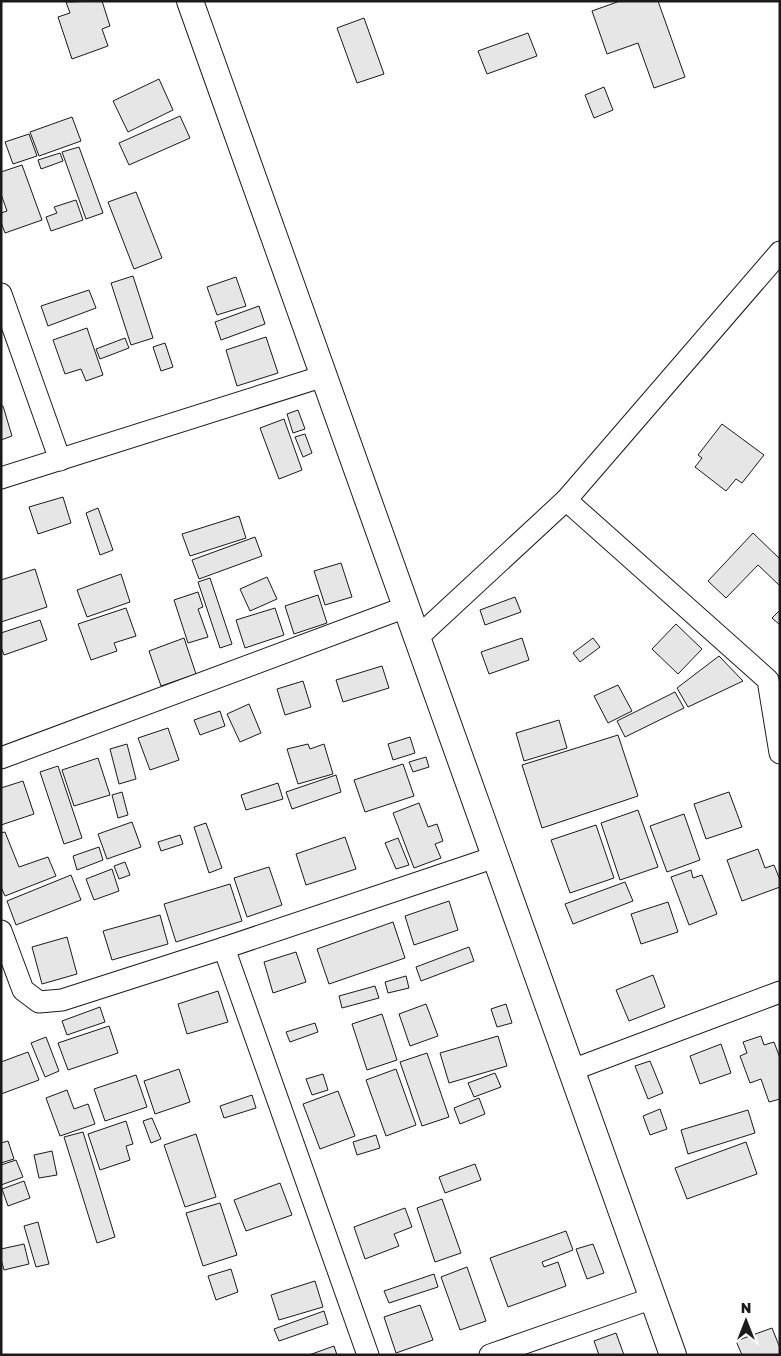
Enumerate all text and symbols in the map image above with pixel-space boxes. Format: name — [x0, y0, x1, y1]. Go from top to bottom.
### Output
north arrow — [721, 1296, 771, 1346]
text: N — [741, 1299, 751, 1316]

